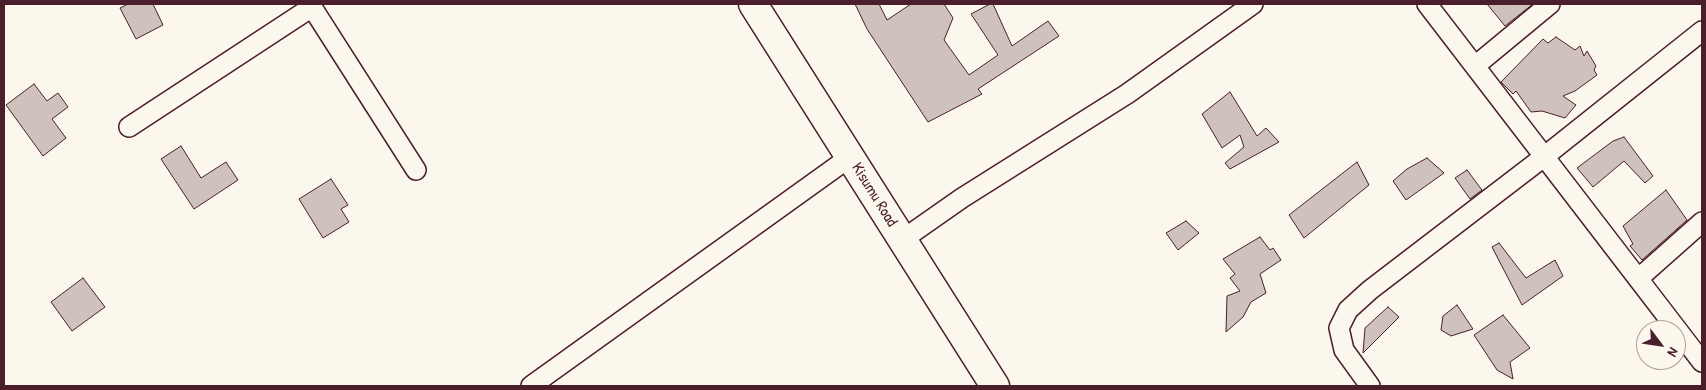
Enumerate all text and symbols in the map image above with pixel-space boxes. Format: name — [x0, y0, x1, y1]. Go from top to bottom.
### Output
street label: Kisumu Road — [847, 160, 901, 230]
north arrow — [1636, 320, 1686, 370]
text: N — [1663, 344, 1683, 361]

